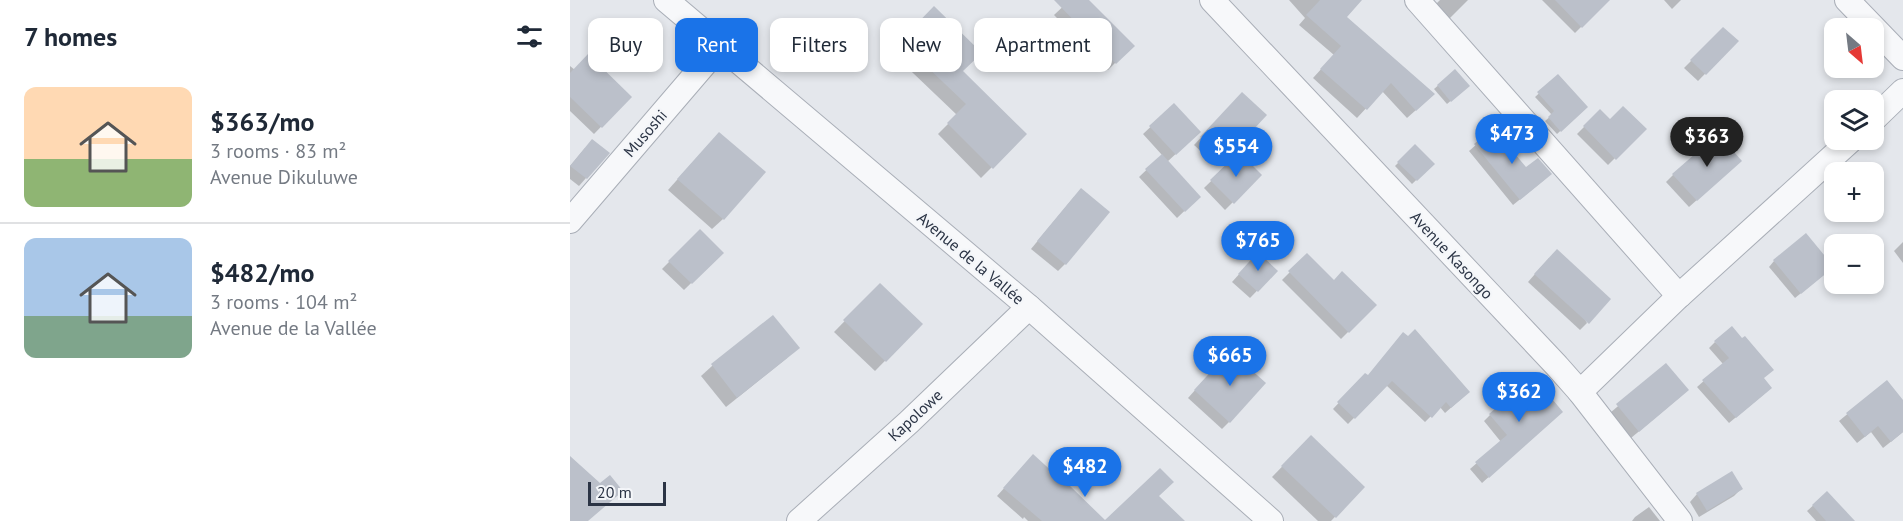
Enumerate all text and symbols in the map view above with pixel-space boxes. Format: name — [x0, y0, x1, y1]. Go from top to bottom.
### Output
chip: Buy — [588, 18, 663, 72]
chip: Rent — [675, 18, 758, 72]
chip: Filters — [770, 18, 868, 72]
chip: New — [880, 18, 962, 72]
chip: Apartment — [974, 18, 1112, 72]
north arrow — [1824, 18, 1884, 78]
map controls — [1824, 18, 1884, 294]
text: 7 homes — [24, 20, 117, 53]
icon: filters — [513, 20, 546, 53]
button: layers — [1824, 90, 1884, 150]
text: $363/mo — [210, 105, 314, 138]
street label: Musoshi — [619, 105, 671, 161]
icon: home — [72, 111, 144, 183]
pin: $473 — [1476, 114, 1548, 165]
pin: $363 — [1671, 117, 1743, 168]
text: $473 — [1489, 120, 1535, 146]
text: $363 — [1684, 123, 1730, 149]
pin: $554 — [1200, 127, 1272, 178]
text: $554 — [1213, 133, 1259, 159]
text: 3 rooms · 83 m² — [210, 138, 346, 164]
button: + — [1824, 162, 1884, 222]
text: Avenue Dikuluwe — [210, 164, 358, 190]
street label: Avenue de la Vallée — [914, 207, 1028, 309]
street label: Avenue Kasongo — [1406, 207, 1498, 303]
pin: $765 — [1222, 221, 1294, 272]
text: $765 — [1235, 227, 1281, 253]
button: − — [1824, 234, 1884, 294]
text: $482/mo — [210, 256, 314, 289]
icon: home — [72, 262, 144, 334]
text: 3 rooms · 104 m² — [210, 289, 357, 315]
text: Avenue de la Vallée — [210, 315, 377, 341]
pin: $665 — [1194, 336, 1266, 387]
text: $665 — [1207, 342, 1253, 368]
pin: $362 — [1483, 372, 1555, 423]
text: $362 — [1496, 378, 1542, 404]
street label: Kapolowe — [884, 385, 946, 445]
pin: $482 — [1049, 447, 1121, 498]
text: $482 — [1062, 453, 1108, 479]
scale bar — [588, 479, 666, 506]
text: 20 m — [597, 482, 632, 502]

